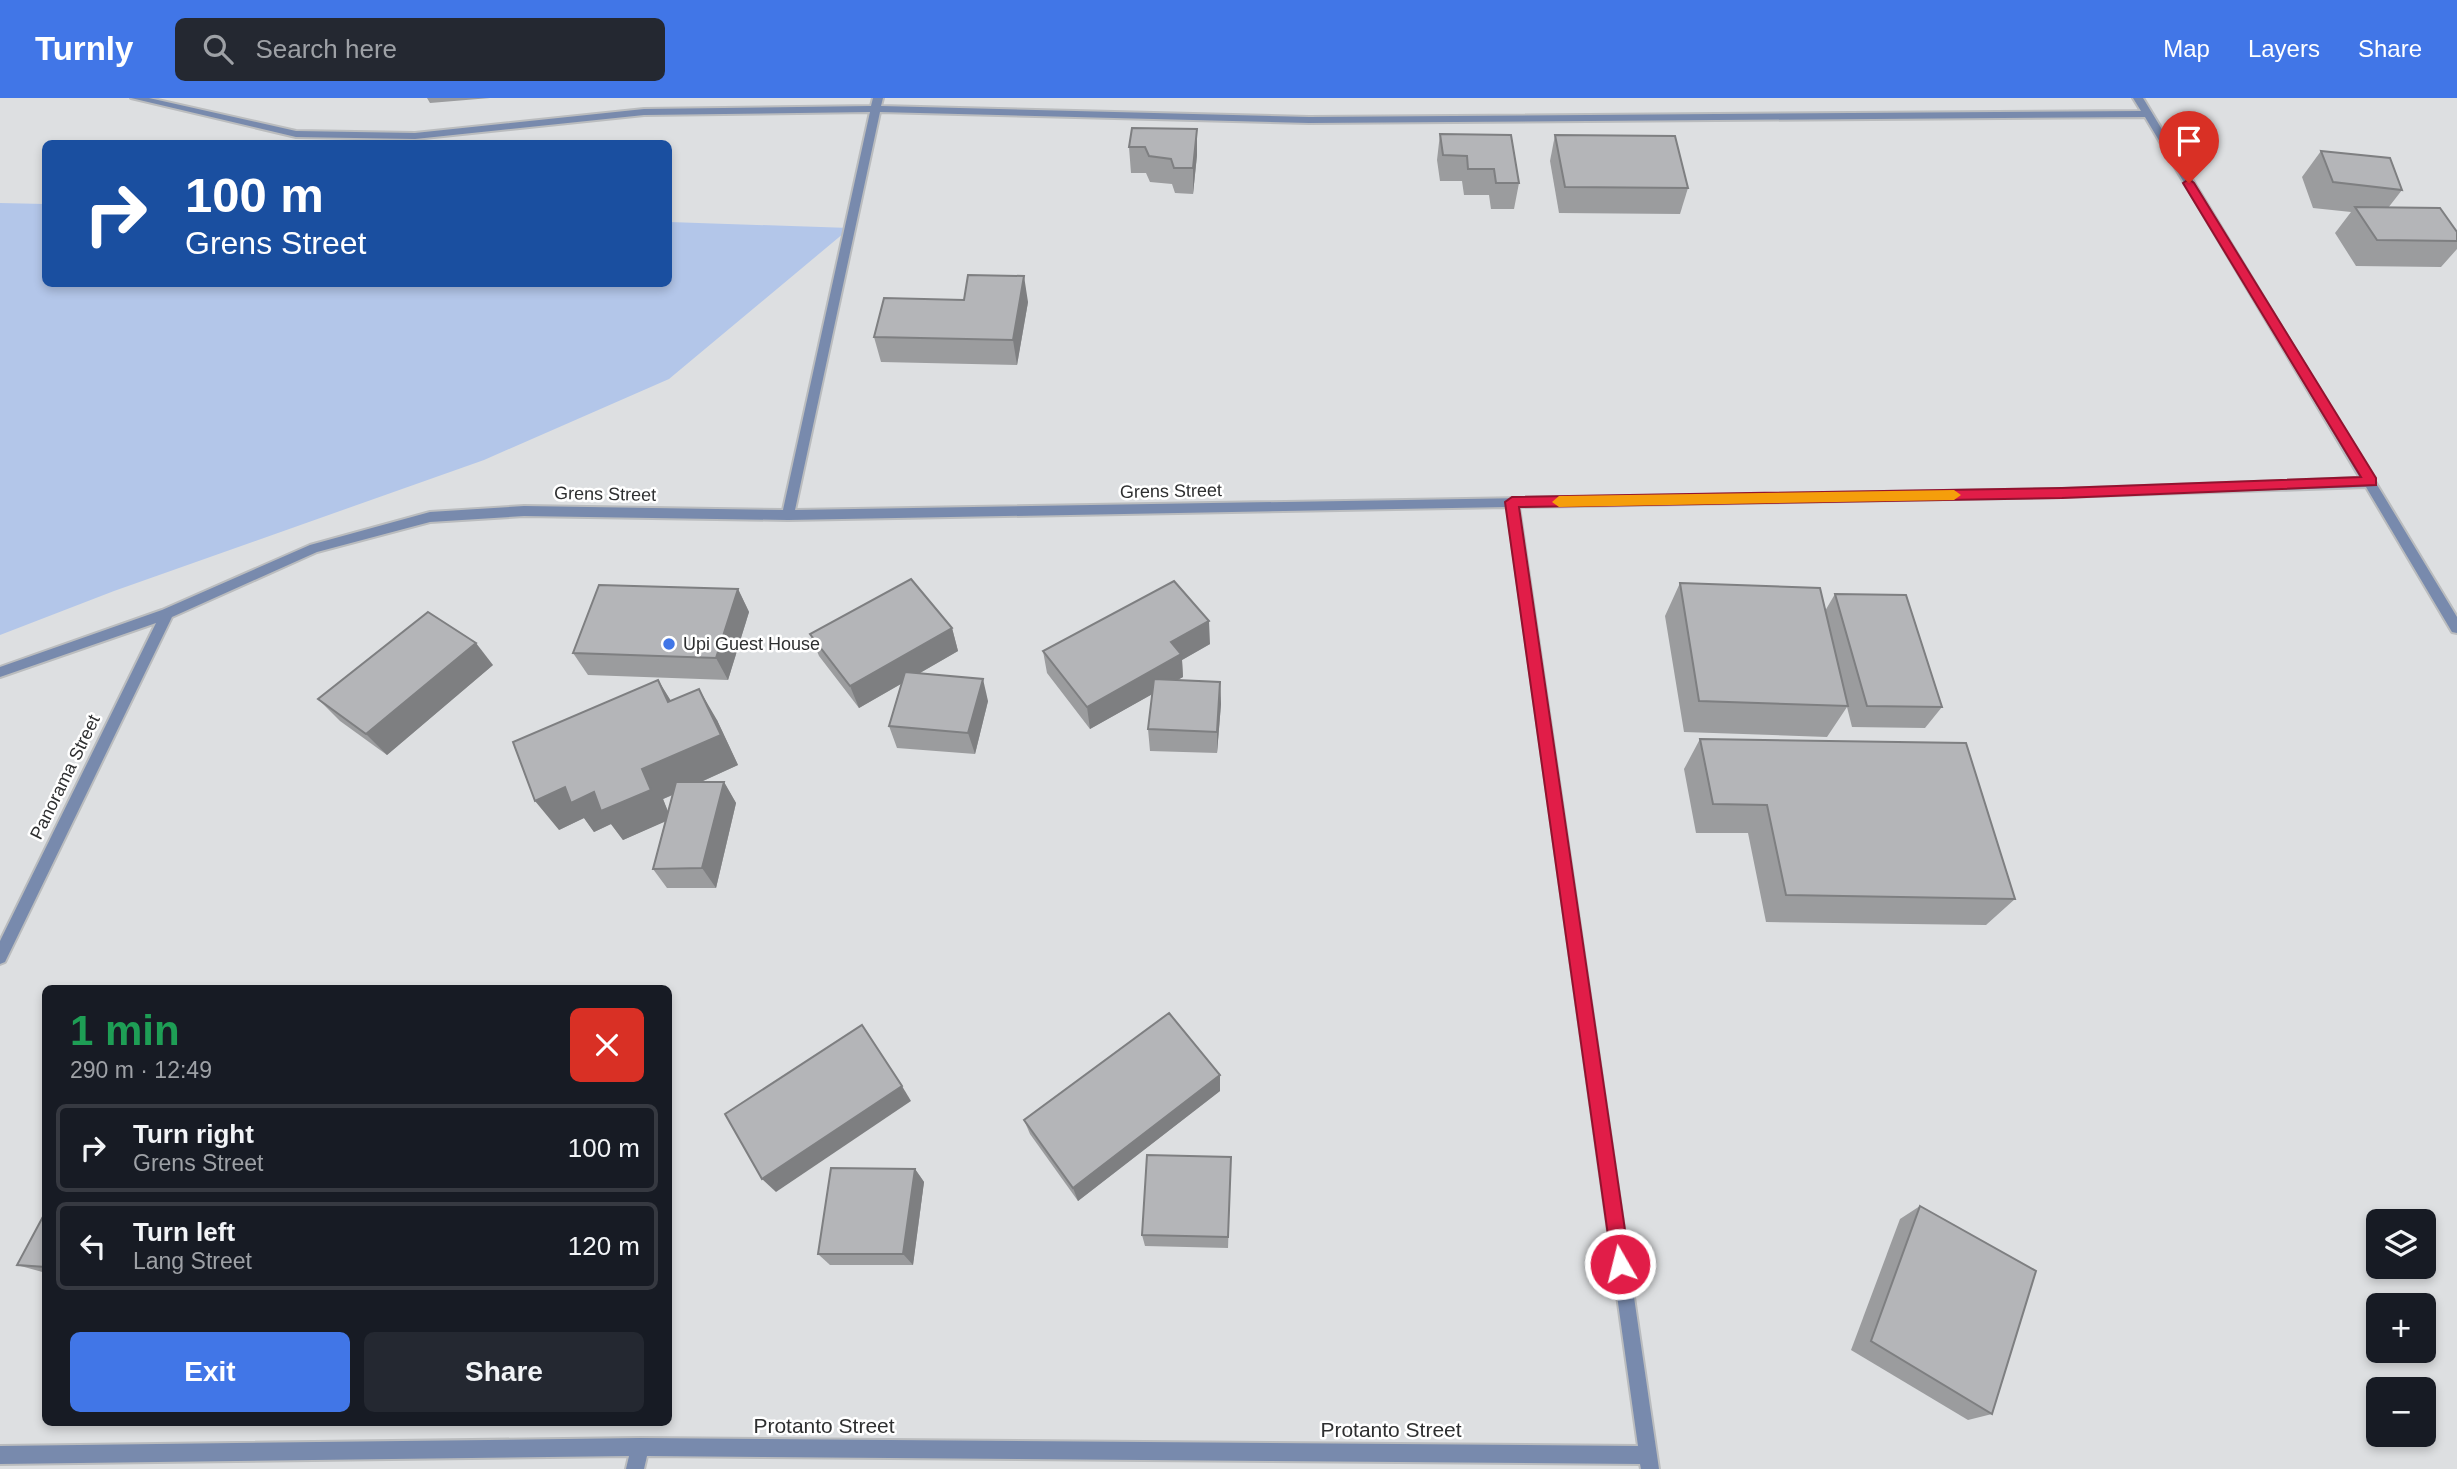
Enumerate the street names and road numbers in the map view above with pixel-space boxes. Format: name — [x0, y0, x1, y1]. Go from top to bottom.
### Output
street label: Grens Street — [1120, 480, 1222, 502]
street label: Grens Street — [554, 483, 656, 505]
street label: Panorama Street — [26, 711, 104, 843]
street label: Protanto Street — [753, 1414, 895, 1437]
street label: Protanto Street — [1320, 1418, 1462, 1441]

